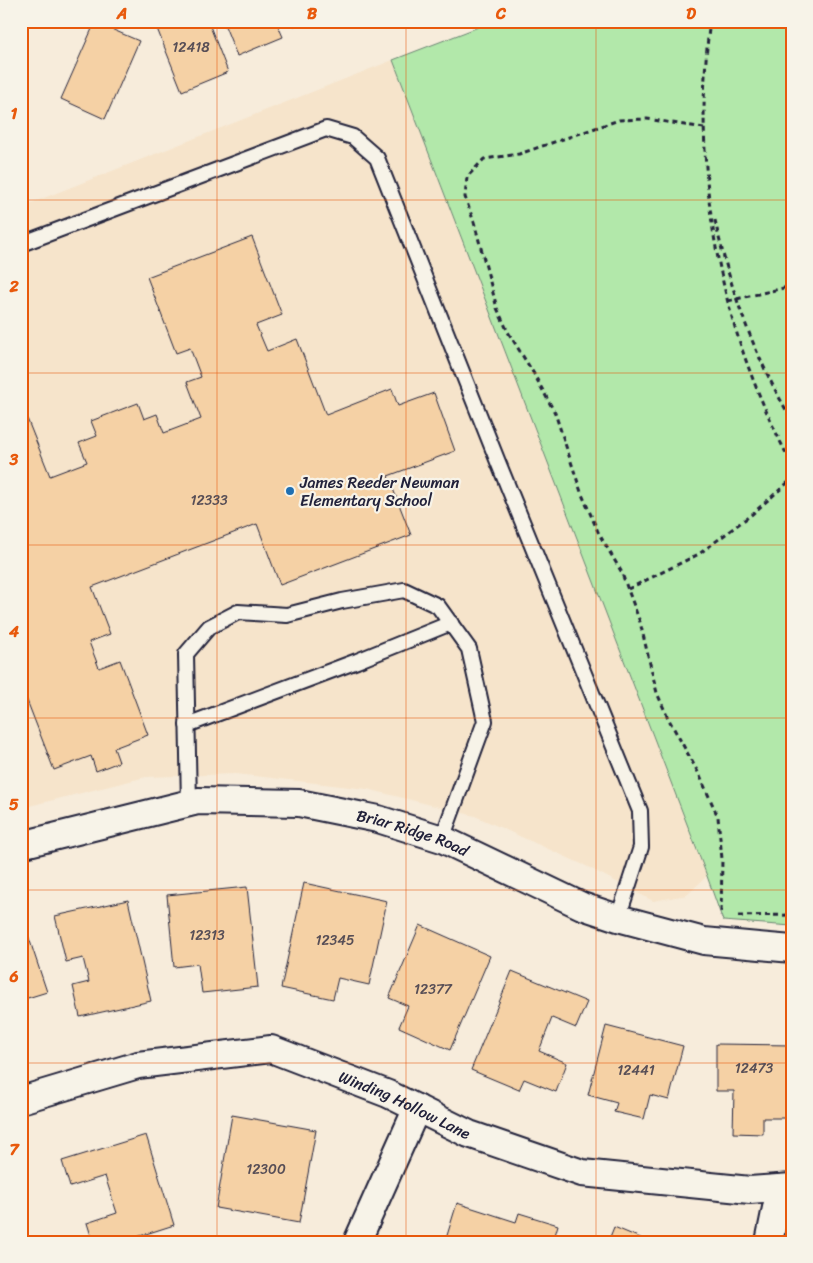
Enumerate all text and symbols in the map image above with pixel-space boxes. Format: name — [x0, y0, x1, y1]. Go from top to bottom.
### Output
text: A — [116, 0, 127, 28]
text: B — [307, 0, 318, 28]
text: C — [495, 0, 507, 28]
text: D — [686, 0, 696, 28]
house number: 12418 — [172, 35, 210, 60]
text: 1 — [11, 99, 18, 128]
text: 2 — [8, 272, 19, 301]
text: 3 — [9, 445, 19, 474]
place label: James Reeder Newman Elementary School — [299, 468, 460, 515]
marker: James Reeder Newman Elementary School — [284, 485, 296, 497]
house number: 12333 — [190, 488, 228, 513]
text: 4 — [8, 617, 19, 646]
text: 5 — [9, 790, 19, 819]
street label: Briar Ridge Road — [354, 801, 475, 865]
house number: 12313 — [189, 923, 225, 948]
house number: 12345 — [315, 928, 355, 953]
text: 6 — [8, 962, 19, 991]
house number: 12377 — [414, 977, 453, 1002]
house number: 12473 — [735, 1056, 774, 1081]
house number: 12441 — [617, 1058, 655, 1083]
street label: Winding Hollow Lane — [334, 1062, 476, 1147]
text: 7 — [9, 1135, 20, 1164]
house number: 12300 — [246, 1157, 286, 1182]

